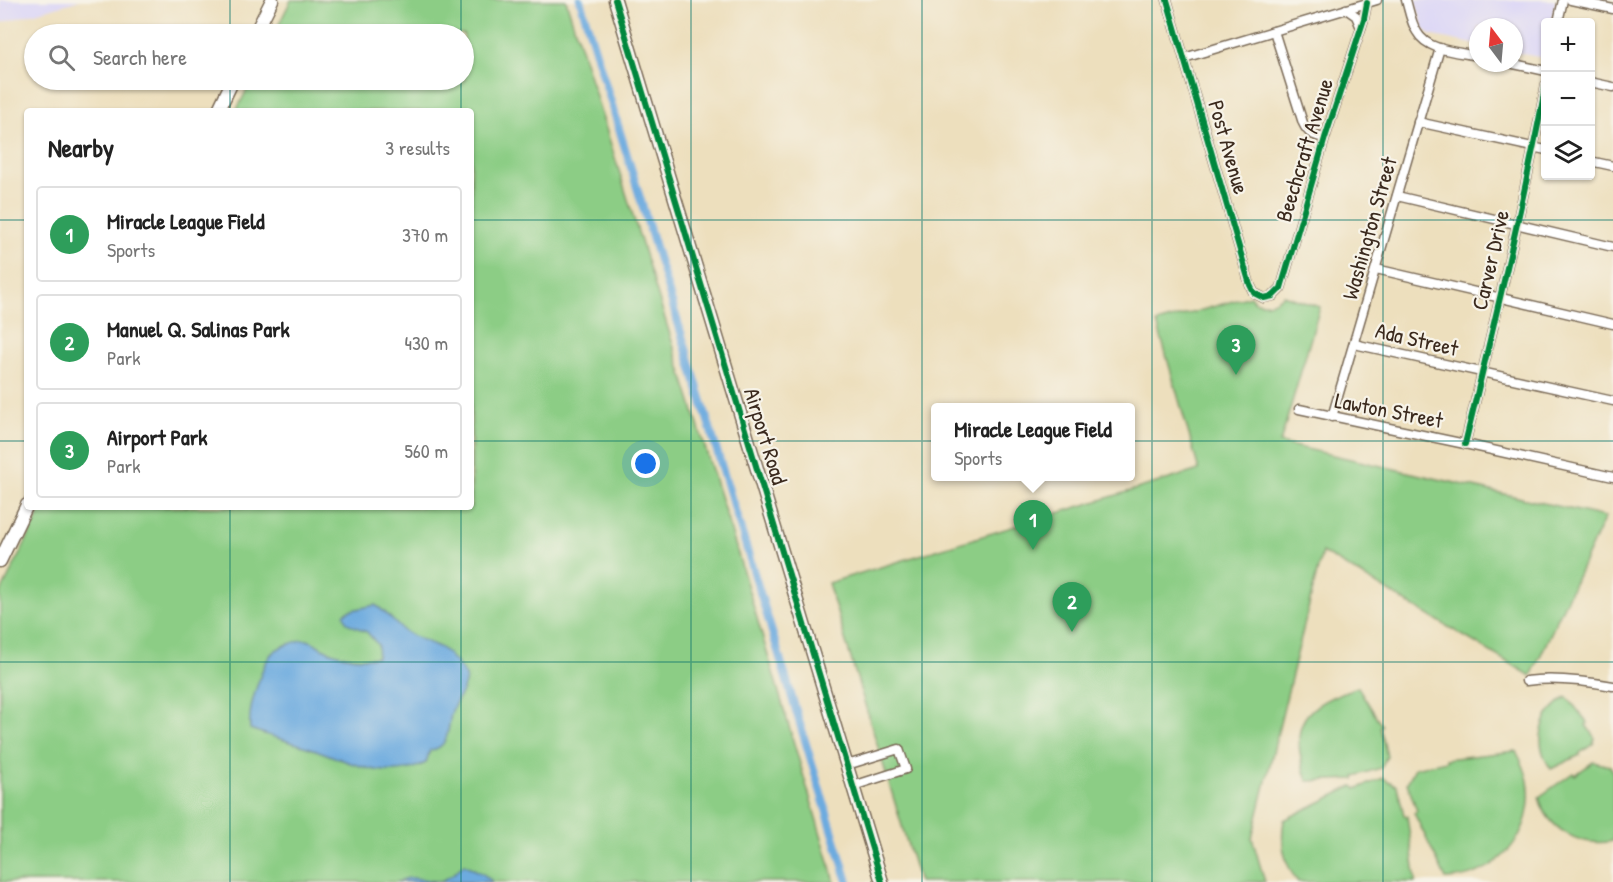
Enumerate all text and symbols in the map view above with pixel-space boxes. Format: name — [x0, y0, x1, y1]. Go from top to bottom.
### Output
north arrow — [1469, 18, 1523, 72]
map controls — [1541, 18, 1595, 180]
button: + — [1541, 18, 1595, 72]
search box — [24, 24, 474, 90]
icon: search — [45, 41, 78, 74]
text: Search here — [93, 42, 187, 72]
button: − — [1541, 72, 1595, 126]
street label: Beechcraft Avenue — [1268, 74, 1340, 225]
street label: Post Avenue — [1201, 97, 1257, 198]
button: layers — [1541, 126, 1595, 180]
text: Nearby — [48, 130, 114, 165]
text: 3 results — [385, 134, 450, 161]
street label: Washington Street — [1334, 153, 1404, 303]
text: Miracle League Field — [107, 206, 265, 236]
street label: Carver Drive — [1464, 207, 1516, 313]
text: 1 — [66, 221, 73, 248]
text: 370 m — [402, 221, 448, 248]
text: Sports — [107, 236, 155, 263]
text: Manuel Q. Salinas Park — [107, 314, 290, 344]
street label: Ada Street — [1373, 315, 1462, 363]
pin: 3 — [1216, 326, 1256, 375]
text: 2 — [65, 329, 74, 356]
text: 430 m — [404, 329, 448, 356]
text: Park — [107, 344, 140, 371]
street label: Airport Road — [737, 384, 795, 488]
street label: Lawton Street — [1332, 385, 1446, 435]
popup — [931, 403, 1135, 481]
text: Miracle League Field — [954, 414, 1112, 444]
text: Airport Park — [107, 422, 207, 452]
text: 3 — [65, 437, 74, 464]
text: 560 m — [404, 437, 448, 464]
text: Sports — [954, 444, 1002, 471]
your location — [631, 449, 660, 478]
text: Park — [107, 452, 140, 479]
pin: 1 — [1014, 500, 1052, 550]
pin: 2 — [1052, 582, 1092, 632]

